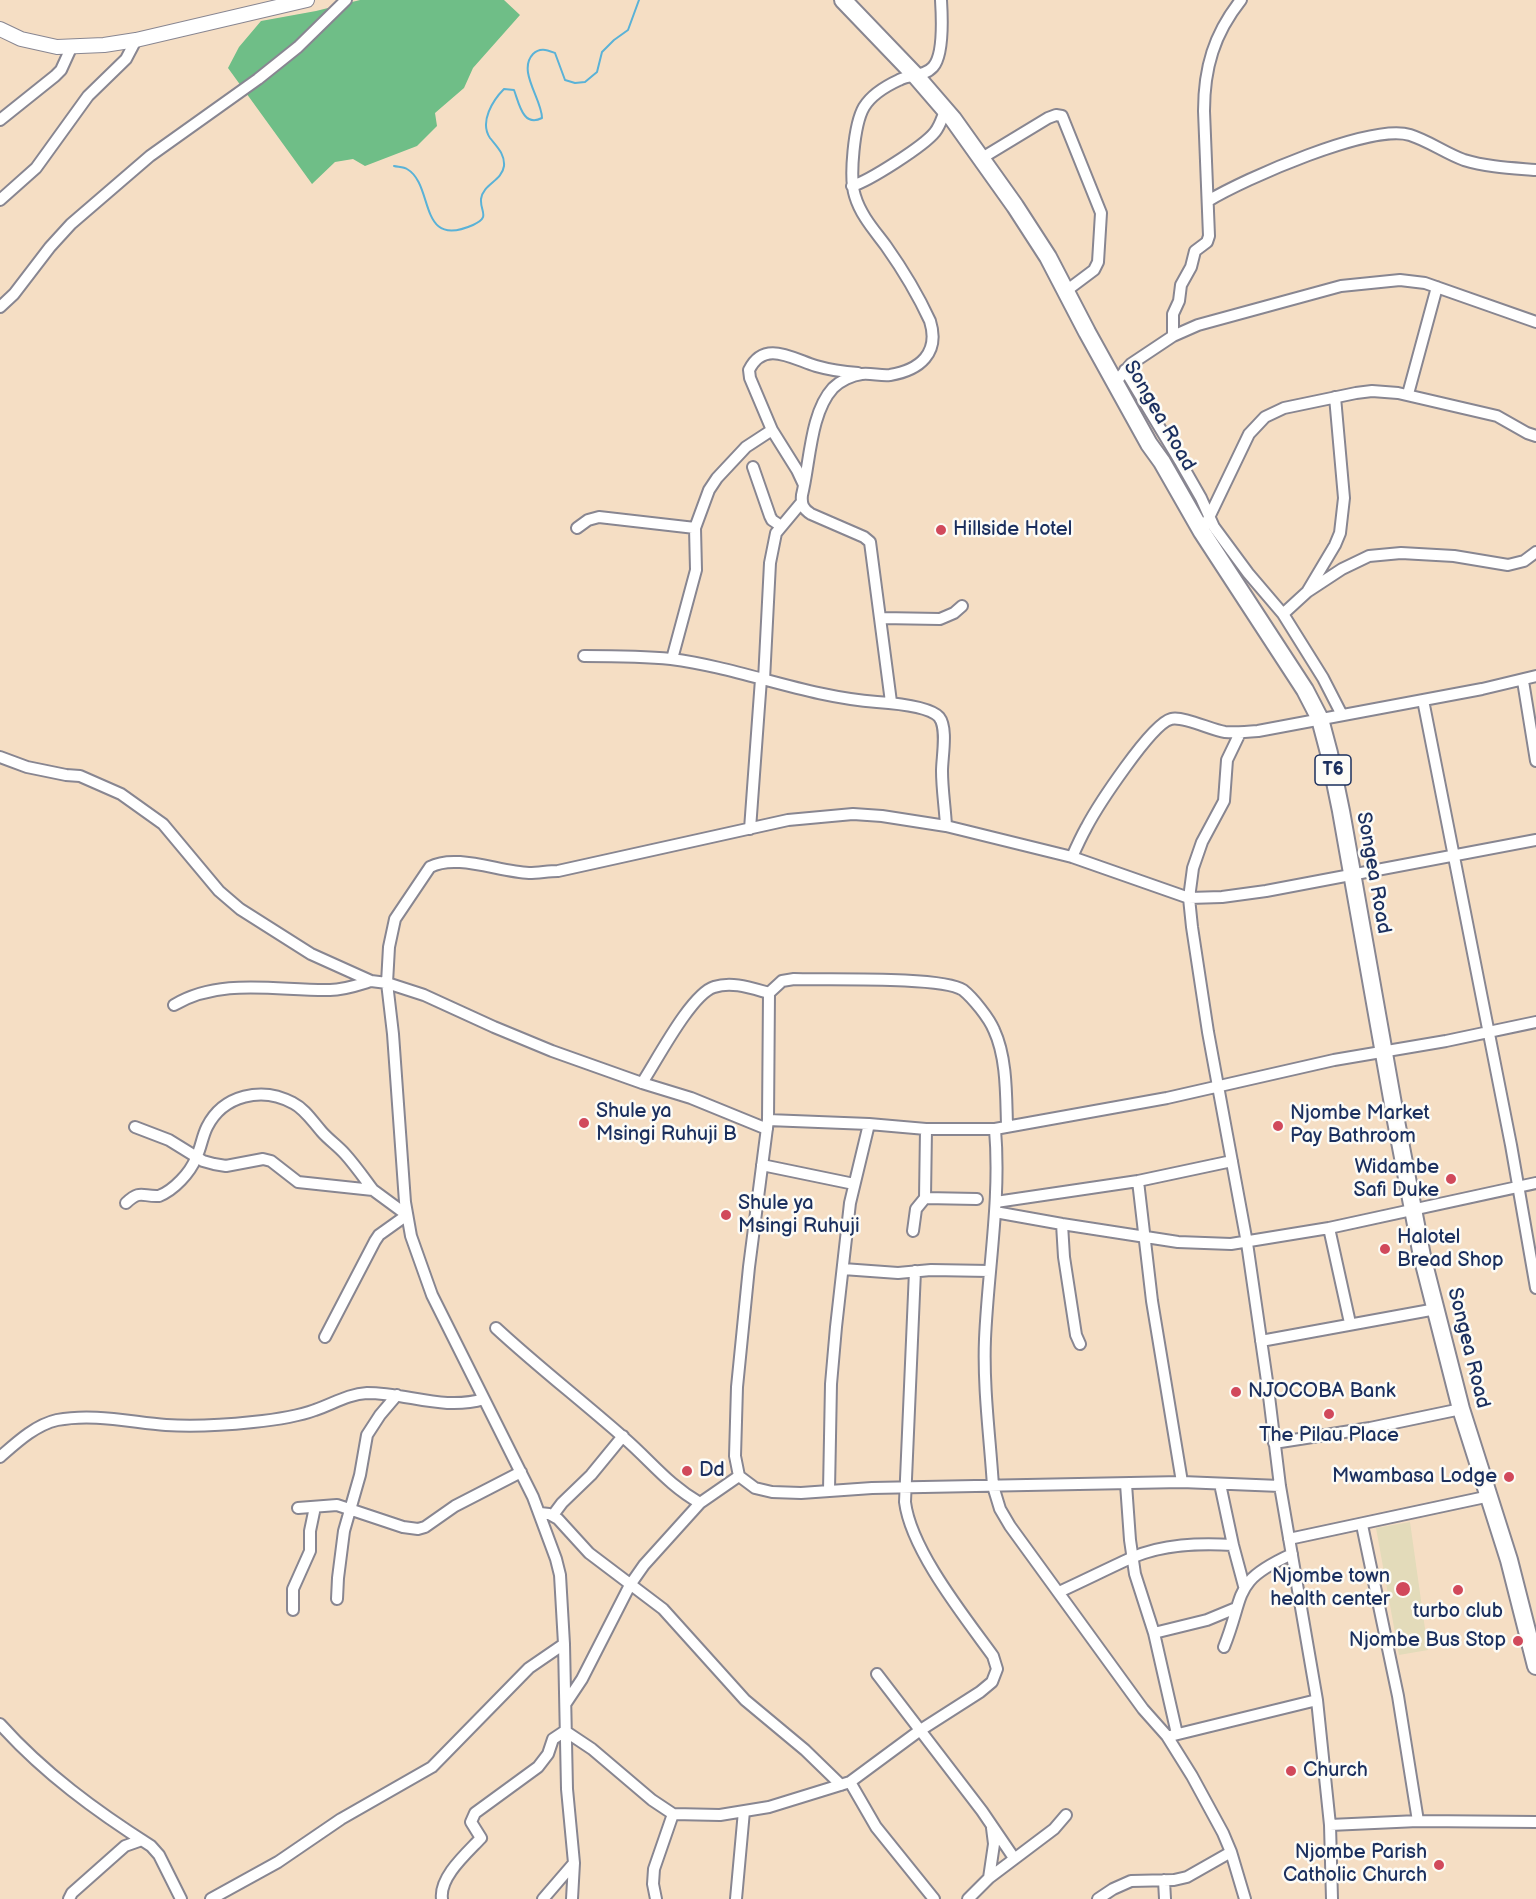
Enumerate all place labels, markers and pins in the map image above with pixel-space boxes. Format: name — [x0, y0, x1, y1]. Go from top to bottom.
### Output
place label: Hillside Hotel — [953, 518, 1072, 542]
marker: Hillside Hotel — [934, 523, 948, 537]
place label: Shule ya Msingi Ruhuji B — [596, 1100, 737, 1147]
place label: Njombe Market Pay Bathroom — [1290, 1102, 1430, 1149]
marker: Shule ya Msingi Ruhuji B — [577, 1116, 591, 1130]
marker: Njombe Market Pay Bathroom — [1271, 1119, 1285, 1133]
place label: Widambe Safi Duke — [1353, 1156, 1439, 1203]
marker: Widambe Safi Duke — [1444, 1172, 1458, 1186]
place label: Shule ya Msingi Ruhuji — [738, 1192, 860, 1239]
marker: Shule ya Msingi Ruhuji — [719, 1208, 733, 1222]
place label: Halotel Bread Shop — [1397, 1226, 1504, 1273]
marker: Halotel Bread Shop — [1378, 1242, 1392, 1256]
place label: NJOCOBA Bank — [1248, 1380, 1395, 1404]
marker: NJOCOBA Bank — [1229, 1385, 1243, 1399]
marker: The Pilau Place — [1322, 1407, 1336, 1421]
place label: The Pilau Place — [1259, 1424, 1399, 1448]
place label: Dd — [699, 1459, 725, 1483]
marker: Dd — [680, 1464, 694, 1478]
place label: Mwambasa Lodge — [1332, 1465, 1497, 1489]
marker: Mwambasa Lodge — [1502, 1470, 1516, 1484]
place label: Njombe town health center — [1270, 1565, 1390, 1612]
marker: Njombe town health center — [1394, 1580, 1412, 1598]
marker: turbo club — [1451, 1583, 1465, 1597]
place label: turbo club — [1413, 1600, 1503, 1624]
place label: Njombe Bus Stop — [1349, 1629, 1506, 1653]
marker: Njombe Bus Stop — [1511, 1634, 1525, 1648]
place label: Church — [1303, 1759, 1368, 1783]
marker: Church — [1284, 1764, 1298, 1778]
place label: Njombe Parish Catholic Church — [1283, 1841, 1427, 1888]
marker: Njombe Parish Catholic Church — [1432, 1858, 1446, 1872]

